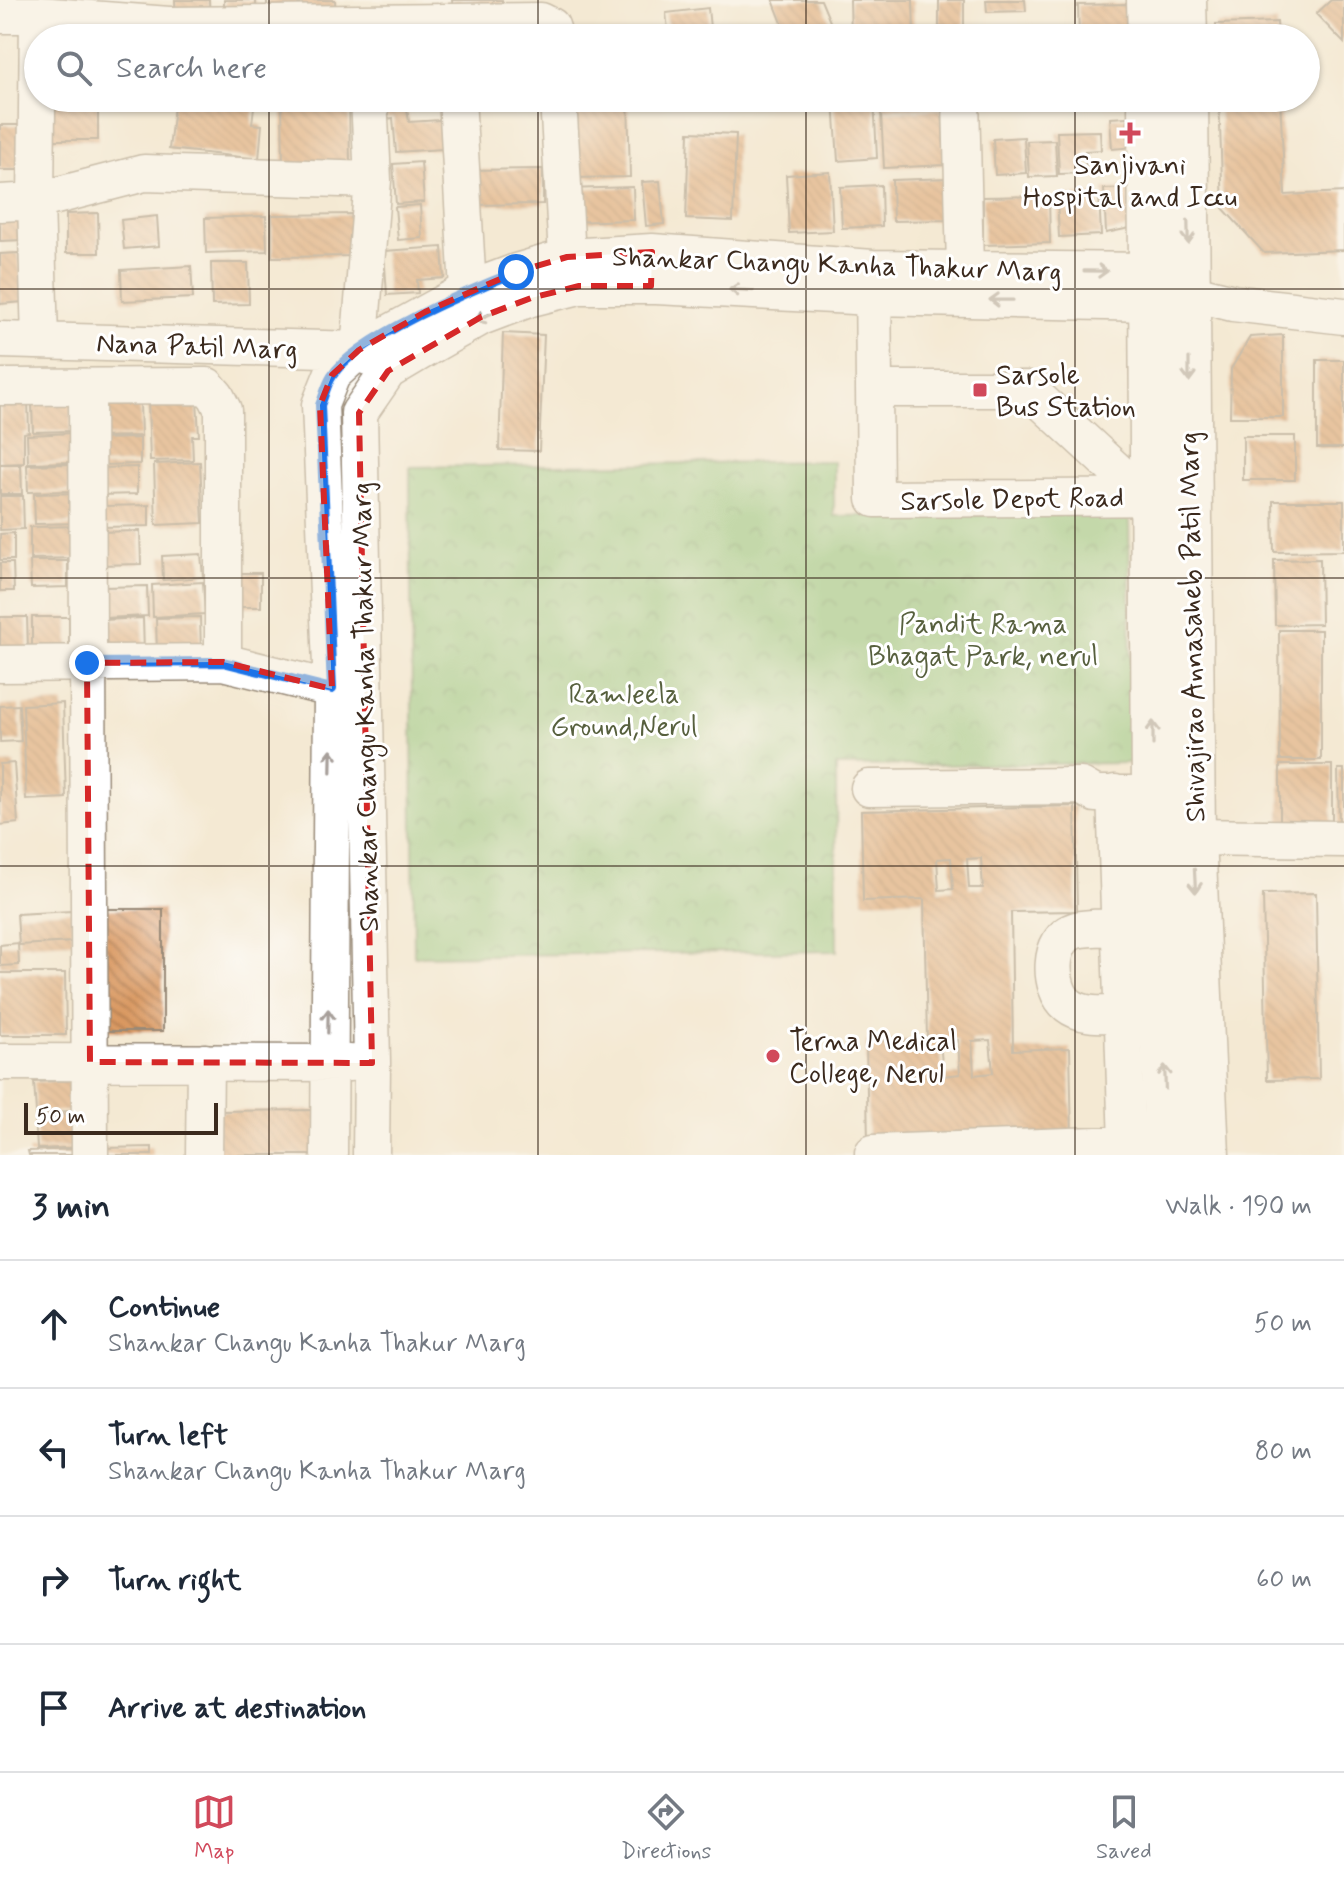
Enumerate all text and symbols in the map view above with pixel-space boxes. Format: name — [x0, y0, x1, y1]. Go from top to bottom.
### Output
search box — [24, 24, 1320, 112]
icon: search — [52, 46, 96, 90]
text: Search here — [116, 49, 267, 88]
marker: Sanjivani Hospital and Iccu — [1119, 122, 1141, 144]
place label: Sanjivani Hospital and Iccu — [1023, 148, 1237, 217]
one-way arrow — [1180, 218, 1196, 245]
street label: Shankar Changu Kanha Thakur Marg — [611, 239, 1062, 294]
route start — [498, 254, 534, 290]
one-way arrow — [1082, 263, 1109, 279]
one-way arrow — [728, 283, 755, 298]
one-way arrow — [988, 292, 1015, 307]
one-way arrow — [474, 309, 498, 324]
street label: Nana Patil Marg — [96, 325, 298, 370]
one-way arrow — [1181, 356, 1197, 383]
place label: Sarsole Bus Station — [996, 358, 1136, 427]
marker: Sarsole Bus Station — [971, 381, 989, 399]
street label: Shivajirao Annasaheb Patil Marg — [1172, 431, 1215, 822]
street label: Sarsole Depot Road — [900, 480, 1124, 521]
street label: Shankar Changu Kanha Thakur Marg — [344, 482, 391, 932]
park label: Pandit Rama Bhagat Park, nerul — [868, 607, 1098, 678]
route end — [69, 645, 105, 681]
park label: Ramleela Ground,Nerul — [550, 677, 698, 746]
one-way arrow — [1146, 720, 1161, 747]
one-way arrow — [323, 748, 339, 775]
one-way arrow — [1187, 867, 1202, 894]
one-way arrow — [320, 1008, 336, 1035]
place label: Terna Medical College, Nerul — [789, 1024, 957, 1093]
marker: Terna Medical College, Nerul — [764, 1047, 782, 1065]
one-way arrow — [1157, 1064, 1172, 1091]
scale bar — [24, 1099, 218, 1135]
text: 50 m — [36, 1103, 85, 1131]
text: 3 min — [32, 1185, 110, 1230]
text: Walk · 190 m — [1165, 1190, 1312, 1224]
text: Continue — [108, 1288, 220, 1327]
icon: ahead — [32, 1302, 76, 1346]
text: 50 m — [1254, 1307, 1312, 1341]
text: Shankar Changu Kanha Thakur Marg — [108, 1327, 526, 1361]
text: Turn left — [108, 1416, 228, 1455]
icon: left — [32, 1430, 76, 1474]
text: 80 m — [1255, 1435, 1312, 1469]
text: Shankar Changu Kanha Thakur Marg — [108, 1455, 526, 1489]
icon: right — [32, 1558, 76, 1602]
text: Turn right — [108, 1561, 241, 1600]
text: 60 m — [1256, 1563, 1312, 1597]
icon: arrive — [32, 1686, 76, 1730]
text: Arrive at destination — [108, 1689, 366, 1728]
tab: Map — [192, 1790, 236, 1866]
tab: Directions — [621, 1790, 711, 1866]
tab: Saved — [1096, 1790, 1152, 1866]

